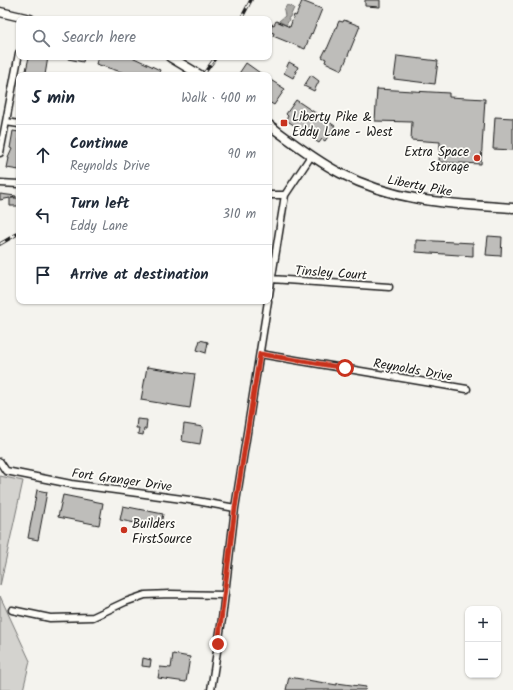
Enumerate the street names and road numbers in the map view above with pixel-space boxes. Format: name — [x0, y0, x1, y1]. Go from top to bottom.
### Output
street label: Liberty Pike — [386, 170, 454, 203]
street label: Tinsley Court — [294, 261, 369, 287]
street label: Reynolds Drive — [372, 353, 454, 388]
street label: Fort Granger Drive — [70, 463, 173, 498]

